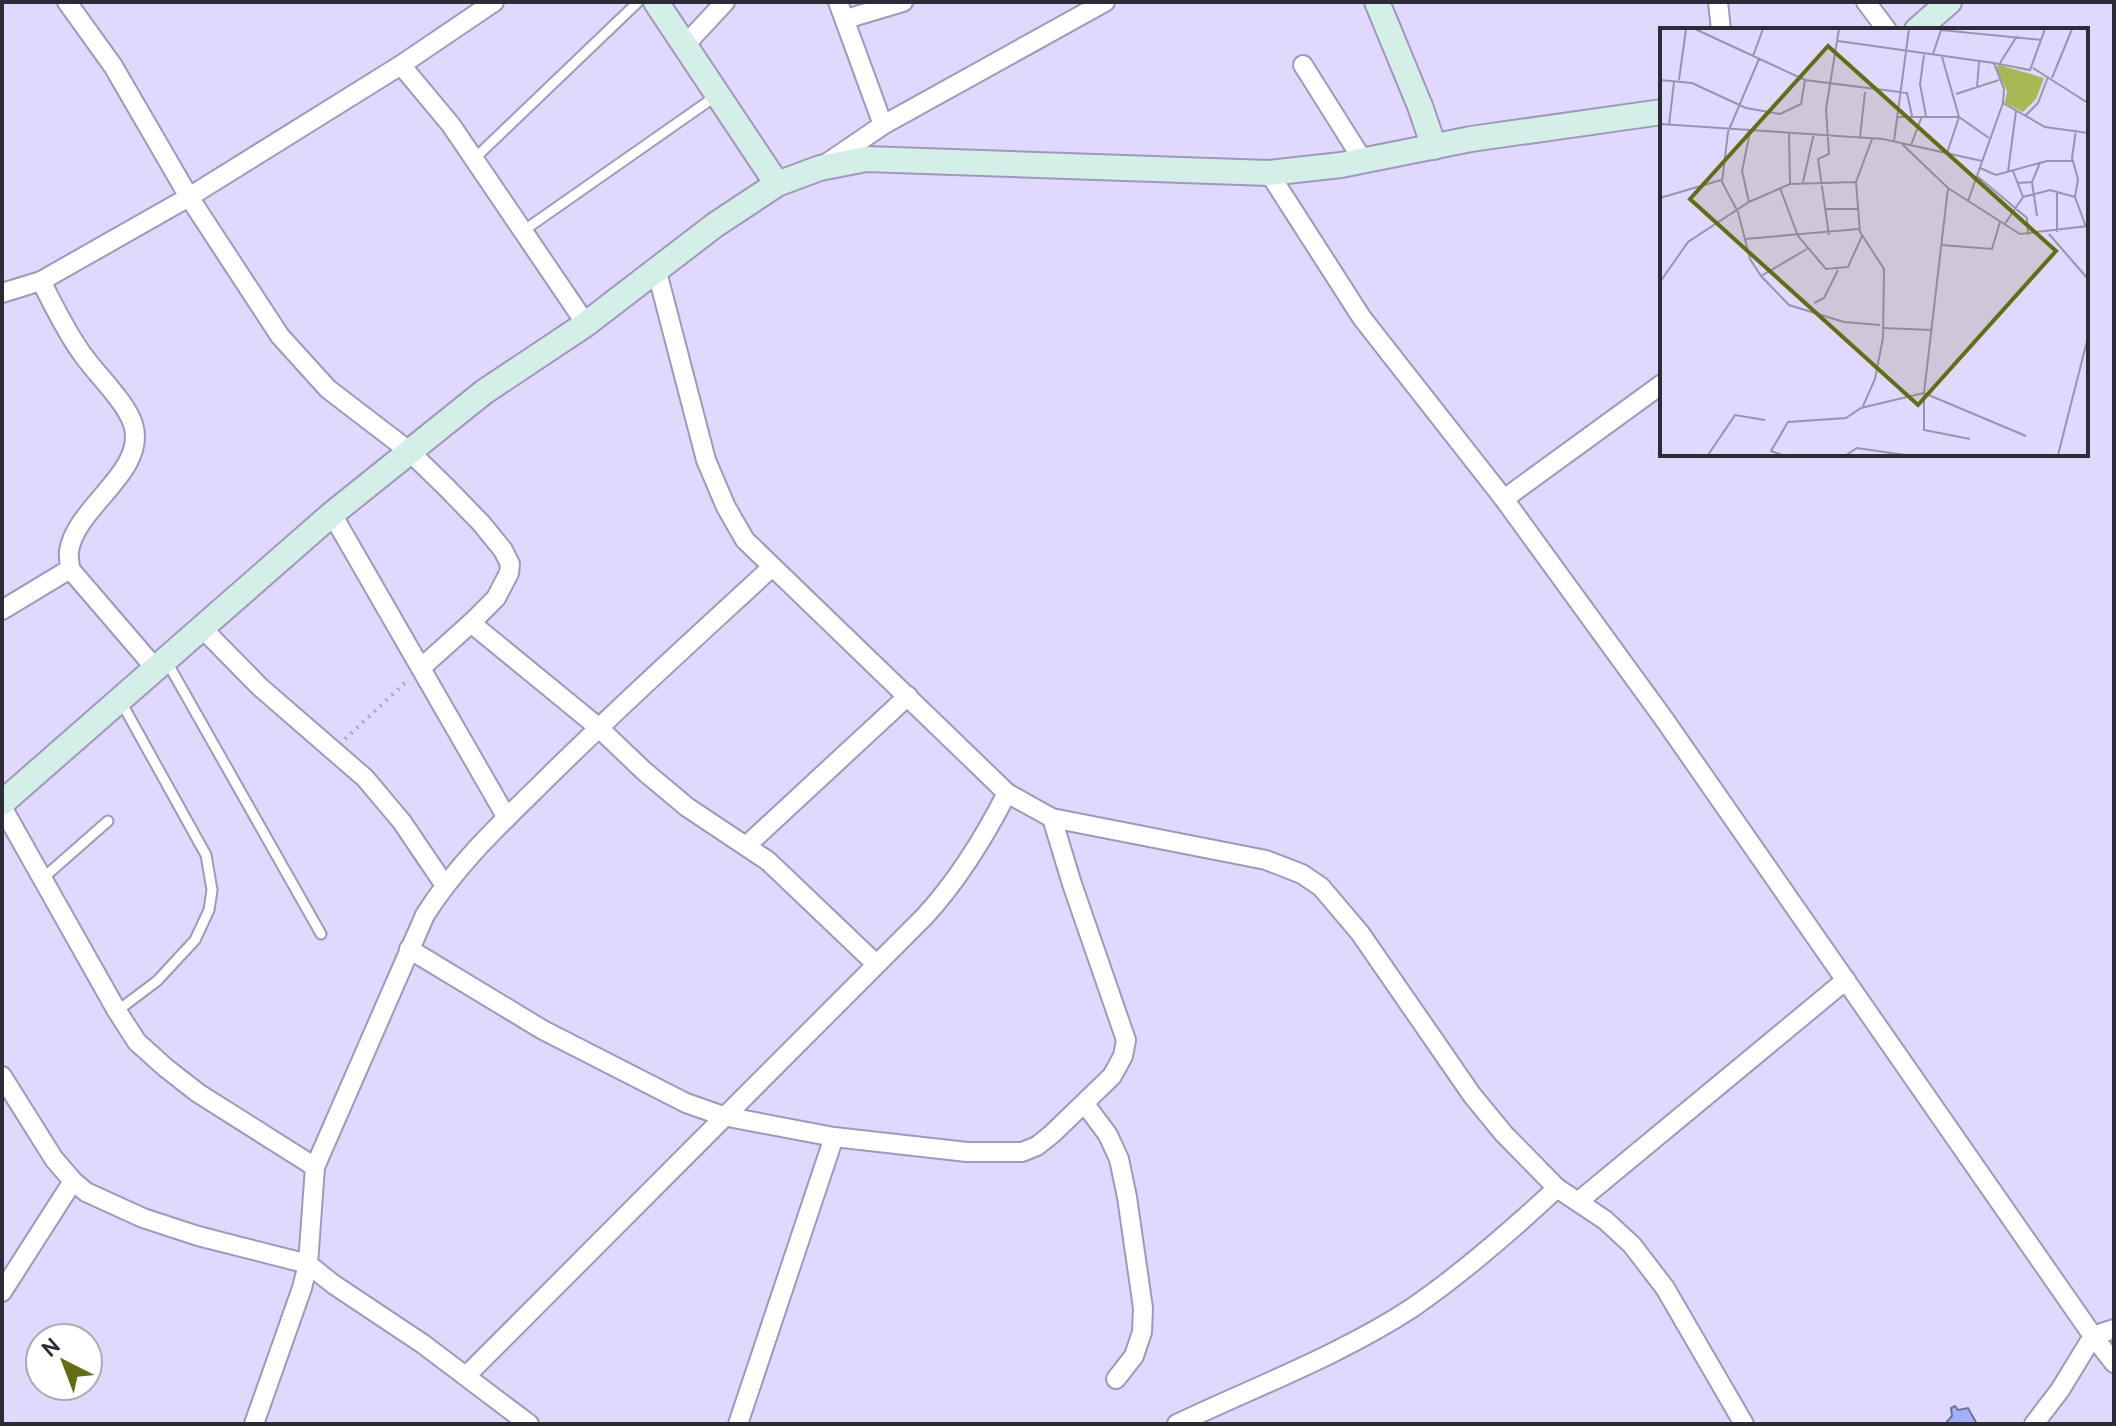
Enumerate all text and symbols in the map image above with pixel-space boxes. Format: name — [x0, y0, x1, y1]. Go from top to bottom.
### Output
inset map — [1660, 28, 2088, 456]
north arrow — [24, 1322, 104, 1402]
text: N — [37, 1334, 67, 1364]

